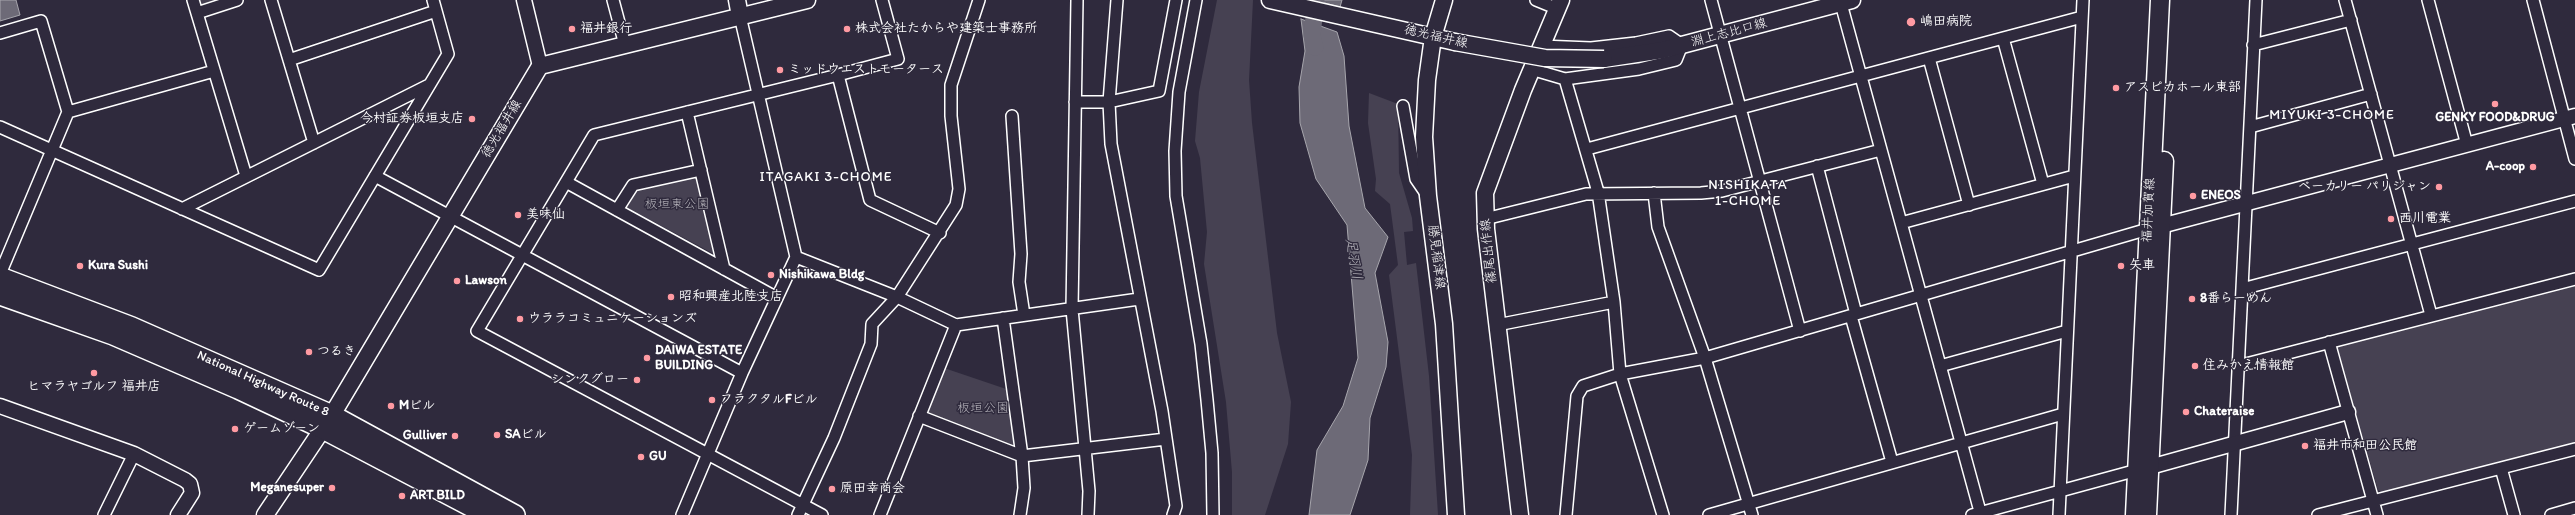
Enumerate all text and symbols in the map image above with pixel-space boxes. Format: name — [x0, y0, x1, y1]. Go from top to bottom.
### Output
place label: 嶋田病院 — [1920, 14, 1972, 30]
street label: 淵上志比口線 — [1689, 15, 1769, 51]
marker: 嶋田病院 — [1905, 16, 1917, 28]
place label: 福井銀行 — [580, 21, 632, 37]
place label: 株式会社たからや建築士事務所 — [855, 21, 1037, 37]
street label: 徳光福井線 — [1403, 22, 1469, 52]
marker: 福井銀行 — [567, 24, 577, 34]
marker: 株式会社たからや建築士事務所 — [842, 24, 852, 34]
place label: ミッドウエストモータース — [788, 62, 944, 78]
marker: ミッドウエストモータース — [775, 65, 785, 75]
place label: アスピカホール東部 — [2124, 80, 2241, 96]
marker: アスピカホール東部 — [2111, 83, 2121, 93]
street label: 徳光福井線 — [479, 97, 525, 161]
marker: GENKY FOOD&DRUG — [2490, 99, 2500, 109]
district label: MIYUKI 3-CHOME — [2269, 107, 2395, 123]
place label: GENKY FOOD&DRUG — [2435, 110, 2555, 126]
place label: 今村証券板垣支店 — [360, 111, 464, 127]
marker: 今村証券板垣支店 — [467, 114, 477, 124]
place label: A-coop — [2486, 159, 2525, 175]
marker: A-coop — [2528, 162, 2538, 172]
district label: ITAGAKI 3-CHOME — [759, 169, 893, 185]
district label: NISHIKATA 1-CHOME — [1708, 177, 1788, 210]
street label: 福井加賀線 — [2140, 177, 2158, 243]
place label: ベーカリー パリジャン — [2298, 179, 2431, 195]
marker: ベーカリー パリジャン — [2434, 182, 2444, 192]
place label: ENEOS — [2201, 188, 2241, 204]
marker: ENEOS — [2188, 191, 2198, 201]
park label: 板垣東公園 — [645, 197, 709, 213]
place label: 美味仙 — [526, 207, 565, 223]
marker: 美味仙 — [513, 210, 523, 220]
place label: 西川電業 — [2399, 211, 2451, 227]
marker: 西川電業 — [2386, 214, 2396, 224]
street label: 篠尾出作線 — [1478, 218, 1500, 284]
street label: 勝見稲津線 — [1424, 224, 1448, 290]
water label: 足羽川 — [1341, 237, 1365, 281]
place label: Kura Sushi — [88, 258, 148, 274]
place label: 矢車 — [2129, 258, 2155, 274]
marker: Kura Sushi — [75, 261, 85, 271]
marker: 矢車 — [2116, 261, 2126, 271]
place label: Nishikawa Bldg — [779, 267, 865, 283]
marker: Nishikawa Bldg — [766, 270, 776, 280]
place label: Lawson — [465, 273, 507, 289]
marker: Lawson — [452, 276, 462, 286]
place label: 昭和興産北陸支店 — [679, 289, 783, 305]
place label: 8番らーめん — [2200, 291, 2272, 307]
marker: 昭和興産北陸支店 — [666, 292, 676, 302]
marker: 8番らーめん — [2187, 294, 2197, 304]
place label: ウララコミュニケーションズ — [528, 311, 697, 327]
marker: ウララコミュニケーションズ — [515, 314, 525, 324]
place label: DAIWA ESTATE BUILDING — [655, 343, 742, 374]
place label: つるき — [317, 344, 356, 360]
marker: つるき — [304, 347, 314, 357]
street label: National Highway Route 8 — [194, 348, 332, 420]
marker: DAIWA ESTATE BUILDING — [642, 353, 652, 363]
place label: 住みかえ情報館 — [2203, 358, 2294, 374]
marker: 住みかえ情報館 — [2190, 361, 2200, 371]
marker: ヒマラヤゴルフ 福井店 — [89, 368, 99, 378]
place label: シンクグロー — [551, 372, 629, 388]
marker: シンクグロー — [632, 375, 642, 385]
place label: ヒマラヤゴルフ 福井店 — [28, 379, 160, 395]
place label: フラクタルFビル — [720, 392, 818, 408]
marker: フラクタルFビル — [707, 395, 717, 405]
place label: Mビル — [399, 398, 435, 414]
marker: Mビル — [386, 401, 396, 411]
park label: 板垣公園 — [957, 401, 1009, 417]
place label: Chateraise — [2194, 404, 2254, 420]
marker: Chateraise — [2181, 407, 2191, 417]
place label: ゲームゾーン — [243, 421, 320, 437]
marker: ゲームゾーン — [230, 424, 240, 434]
place label: SAビル — [505, 427, 547, 443]
place label: Gulliver — [403, 428, 447, 444]
marker: SAビル — [492, 430, 502, 440]
marker: Gulliver — [450, 431, 460, 441]
place label: 福井市和田公民館 — [2313, 438, 2417, 454]
marker: 福井市和田公民館 — [2300, 441, 2310, 451]
place label: GU — [649, 449, 667, 465]
marker: GU — [636, 452, 646, 462]
place label: Meganesuper — [250, 480, 324, 496]
place label: 原田幸商会 — [840, 481, 905, 497]
marker: Meganesuper — [327, 483, 337, 493]
marker: 原田幸商会 — [827, 484, 837, 494]
place label: ART BILD — [410, 488, 465, 504]
marker: ART BILD — [397, 491, 407, 501]

